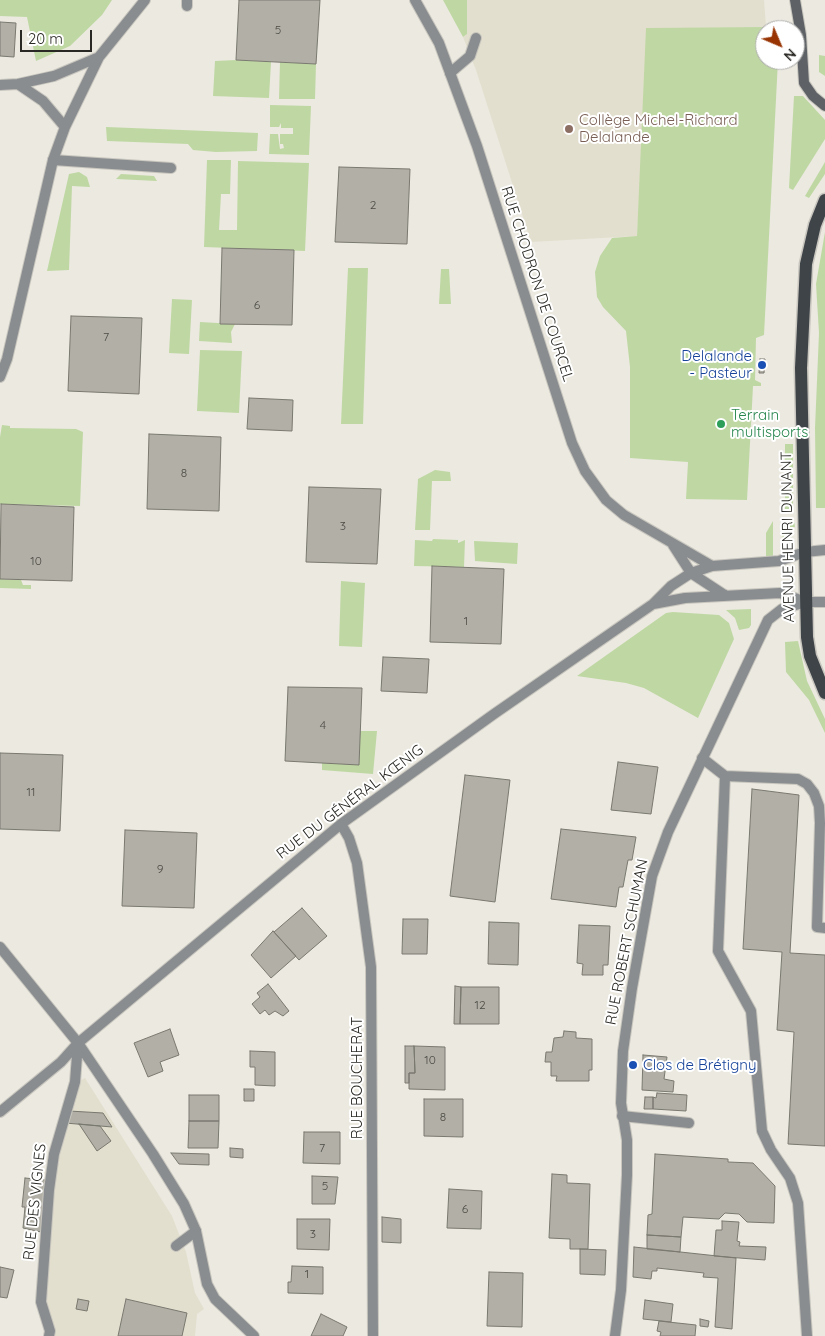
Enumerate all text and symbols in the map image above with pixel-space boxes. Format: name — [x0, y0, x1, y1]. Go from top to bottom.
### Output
scale bar — [22, 20, 95, 52]
north arrow — [755, 20, 805, 70]
house number: 5 — [275, 23, 281, 37]
text: 20 m — [28, 29, 63, 48]
text: N — [780, 45, 800, 65]
place label: Collège Michel-Richard Delalande — [579, 111, 737, 146]
marker: Collège Michel-Richard Delalande — [563, 123, 575, 135]
street label: RUE CHODRON DE COURCEL — [497, 184, 577, 384]
house number: 2 — [370, 198, 376, 212]
house number: 6 — [254, 298, 260, 312]
house number: 7 — [103, 330, 109, 344]
place label: Delalande - Pasteur — [681, 347, 752, 382]
marker: Delalande - Pasteur — [756, 359, 768, 371]
place label: Terrain multisports — [731, 406, 808, 441]
marker: Terrain multisports — [715, 418, 727, 430]
street label: AVENUE HENRI DUNANT — [778, 451, 798, 623]
house number: 8 — [181, 466, 187, 480]
house number: 3 — [340, 519, 346, 533]
house number: 10 — [30, 554, 42, 568]
house number: 1 — [464, 614, 468, 628]
house number: 4 — [320, 718, 326, 732]
street label: RUE DU GÉNÉRAL KŒNIG — [273, 741, 427, 863]
house number: 11 — [27, 785, 35, 799]
street label: RUE ROBERT SCHUMAN — [602, 857, 652, 1027]
house number: 9 — [157, 862, 163, 876]
house number: 12 — [474, 998, 486, 1012]
street label: RUE BOUCHERAT — [348, 1017, 366, 1139]
house number: 10 — [424, 1053, 436, 1067]
place label: Clos de Brétigny — [643, 1056, 756, 1074]
marker: Clos de Brétigny — [627, 1059, 639, 1071]
house number: 8 — [440, 1110, 446, 1124]
house number: 7 — [319, 1141, 325, 1155]
street label: RUE DES VIGNES — [20, 1143, 50, 1261]
house number: 5 — [322, 1179, 328, 1193]
house number: 6 — [462, 1202, 468, 1216]
house number: 3 — [310, 1227, 316, 1241]
house number: 1 — [305, 1267, 309, 1281]

